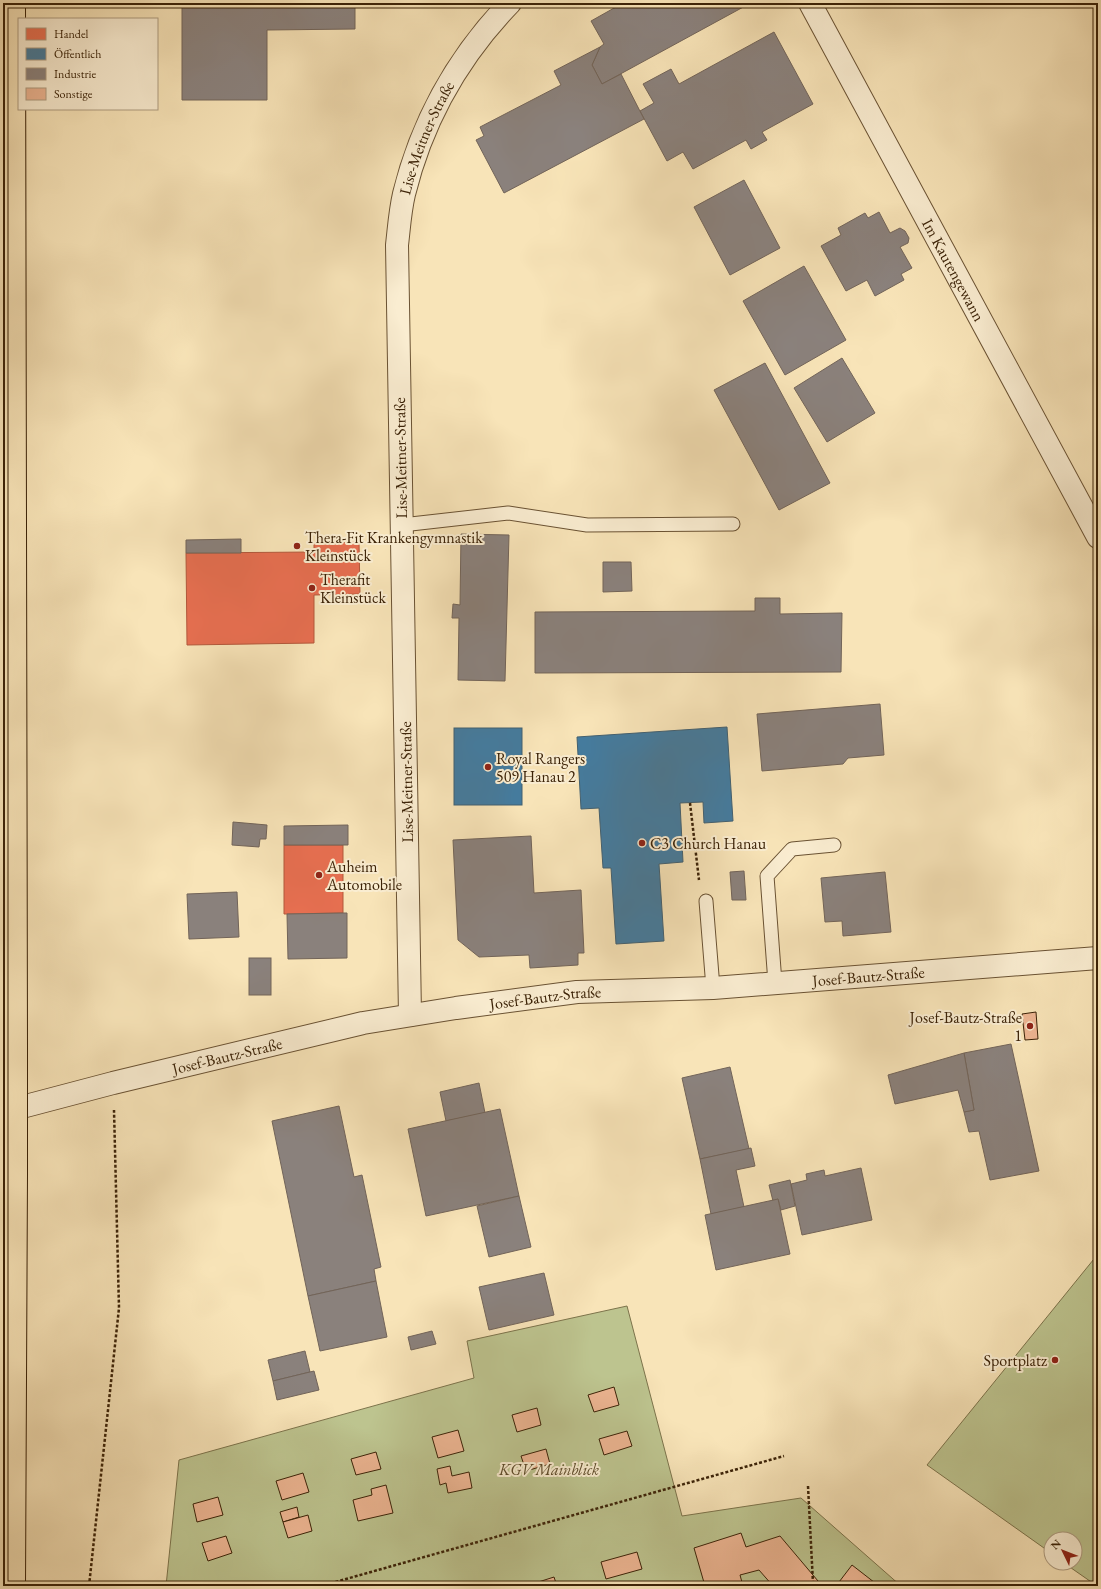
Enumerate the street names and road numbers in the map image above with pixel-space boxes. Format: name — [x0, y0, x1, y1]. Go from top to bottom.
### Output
street label: Lise-Meitner-Straße — [394, 77, 459, 197]
street label: Im Kautengewann — [917, 215, 990, 325]
street label: Lise-Meitner-Straße — [389, 397, 412, 519]
street label: Lise-Meitner-Straße — [395, 721, 418, 843]
street label: Josef-Bautz-Straße — [809, 962, 925, 991]
street label: Josef-Bautz-Straße — [486, 981, 601, 1015]
street label: Josef-Bautz-Straße — [168, 1033, 284, 1080]

